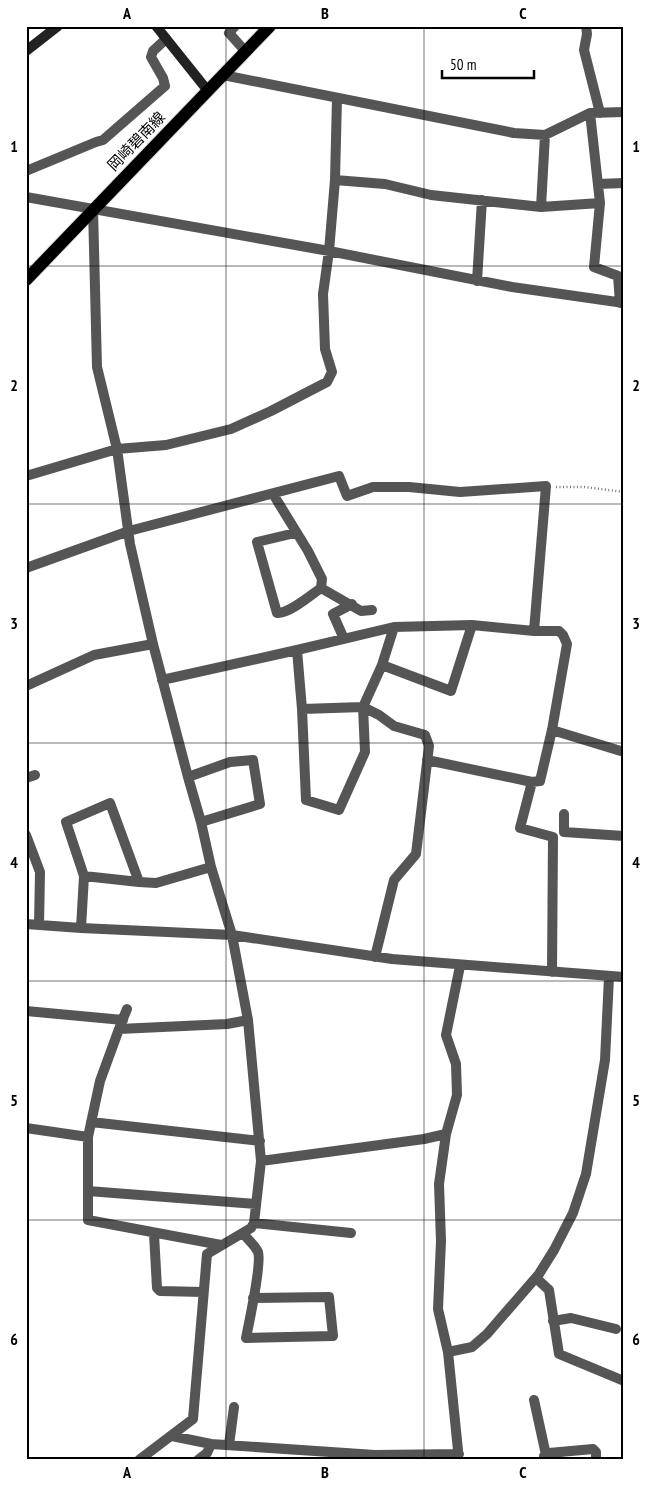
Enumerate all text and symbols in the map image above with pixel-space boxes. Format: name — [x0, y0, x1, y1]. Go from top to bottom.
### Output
text: A — [122, 3, 132, 23]
text: B — [321, 3, 329, 23]
text: C — [519, 3, 527, 23]
scale bar — [442, 48, 535, 80]
text: 50 m — [450, 55, 476, 74]
street label: 岡崎碧南線 — [103, 107, 169, 175]
text: 1 — [10, 136, 18, 156]
text: 1 — [632, 136, 640, 156]
text: 2 — [10, 375, 18, 395]
text: 2 — [632, 375, 640, 395]
text: 3 — [10, 613, 18, 633]
text: 3 — [632, 613, 640, 633]
text: 4 — [10, 852, 18, 872]
text: 4 — [632, 852, 640, 872]
text: 5 — [10, 1090, 18, 1110]
text: 5 — [632, 1090, 640, 1110]
text: 6 — [10, 1329, 18, 1349]
text: 6 — [632, 1329, 640, 1349]
text: A — [122, 1462, 132, 1482]
text: B — [321, 1462, 329, 1482]
text: C — [519, 1462, 527, 1482]

